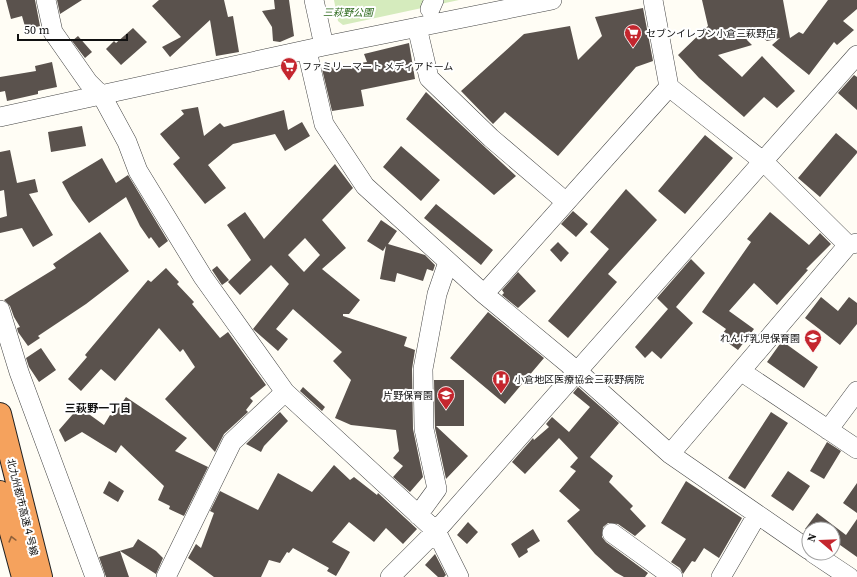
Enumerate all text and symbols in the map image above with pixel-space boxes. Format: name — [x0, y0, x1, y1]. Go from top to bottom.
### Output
park label: 三萩野公園 — [323, 6, 375, 19]
scale bar — [18, 16, 127, 42]
text: 50 m — [24, 22, 50, 38]
supermarket icon: セブンイレブン小倉三萩野店 — [623, 23, 643, 48]
place label: セブンイレブン小倉三萩野店 — [646, 27, 776, 40]
supermarket icon: ファミリーマート メディアドーム — [279, 56, 299, 81]
place label: ファミリーマート メディアドーム — [302, 60, 453, 73]
school or university icon: れんげ乳児保育園 — [803, 328, 823, 353]
place label: れんげ乳児保育園 — [720, 332, 800, 345]
hospital icon: 小倉地区医療協会三萩野病院 — [491, 369, 511, 394]
place label: 小倉地区医療協会三萩野病院 — [514, 373, 644, 386]
school or university icon: 片野保育園 — [436, 385, 456, 410]
place label: 片野保育園 — [383, 389, 433, 402]
district label: 三萩野一丁目 — [65, 401, 131, 416]
street label: 北九州都市高速４号線 — [4, 457, 41, 557]
north arrow — [801, 521, 841, 561]
text: N — [804, 532, 820, 544]
one-way arrow — [8, 536, 17, 543]

